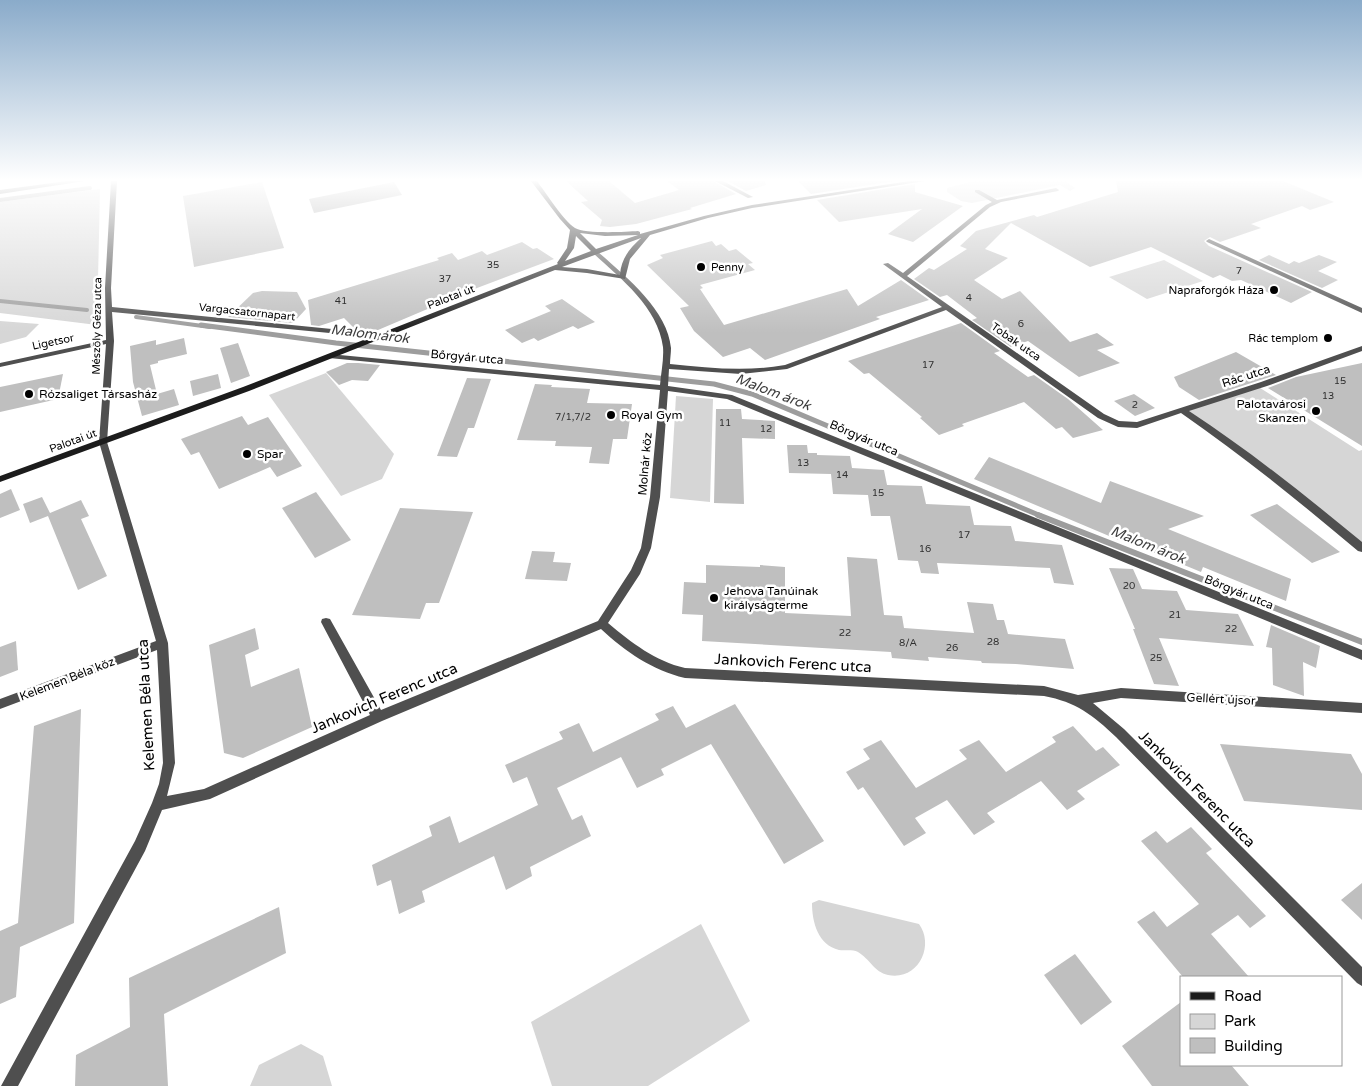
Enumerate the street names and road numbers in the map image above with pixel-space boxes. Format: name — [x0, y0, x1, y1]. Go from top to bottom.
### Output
street label: Mészöly Géza utca — [90, 277, 104, 375]
street label: Palotai út — [426, 282, 476, 312]
street label: Vargacsatornapart — [198, 300, 296, 324]
street label: Tobak utca — [989, 320, 1043, 364]
street label: Ligetsor — [31, 331, 76, 353]
street label: Bőrgyár utca — [430, 347, 504, 367]
street label: Rác utca — [1220, 362, 1272, 390]
street label: Bőrgyár utca — [828, 417, 900, 459]
street label: Palotai út — [47, 426, 99, 456]
street label: Molnár köz — [635, 432, 655, 496]
street label: Bőrgyár utca — [1202, 572, 1276, 612]
street label: Kelemen Béla utca — [134, 639, 158, 771]
street label: Jankovich Ferenc utca — [714, 650, 872, 676]
street label: Kelemen Béla köz — [18, 654, 116, 704]
street label: Jankovich Ferenc utca — [308, 659, 460, 737]
street label: Gellért újsor — [1186, 690, 1256, 708]
street label: Jankovich Ferenc utca — [1135, 727, 1259, 851]

